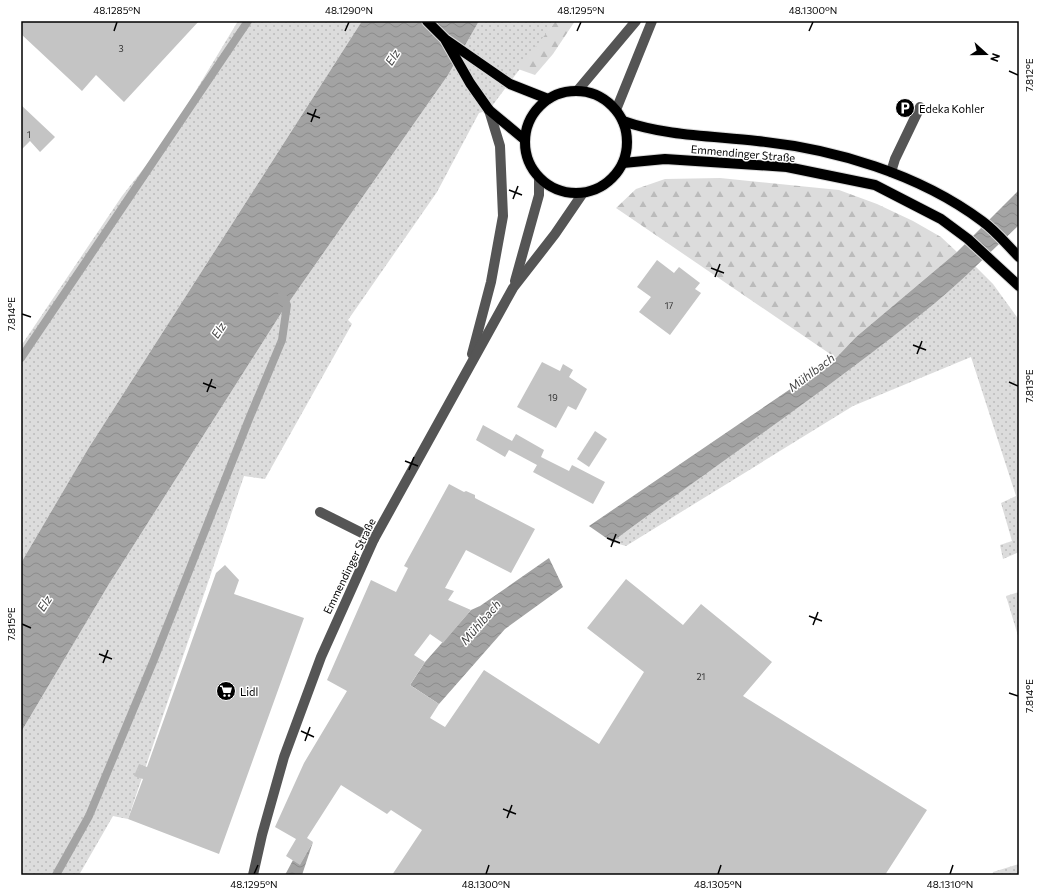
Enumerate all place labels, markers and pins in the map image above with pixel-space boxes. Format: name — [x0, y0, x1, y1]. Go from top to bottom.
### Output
parking icon: Edeka Kohler — [894, 97, 916, 119]
place label: Edeka Kohler — [919, 102, 985, 115]
supermarket icon: Lidl — [215, 680, 237, 702]
place label: Lidl — [240, 685, 258, 698]

